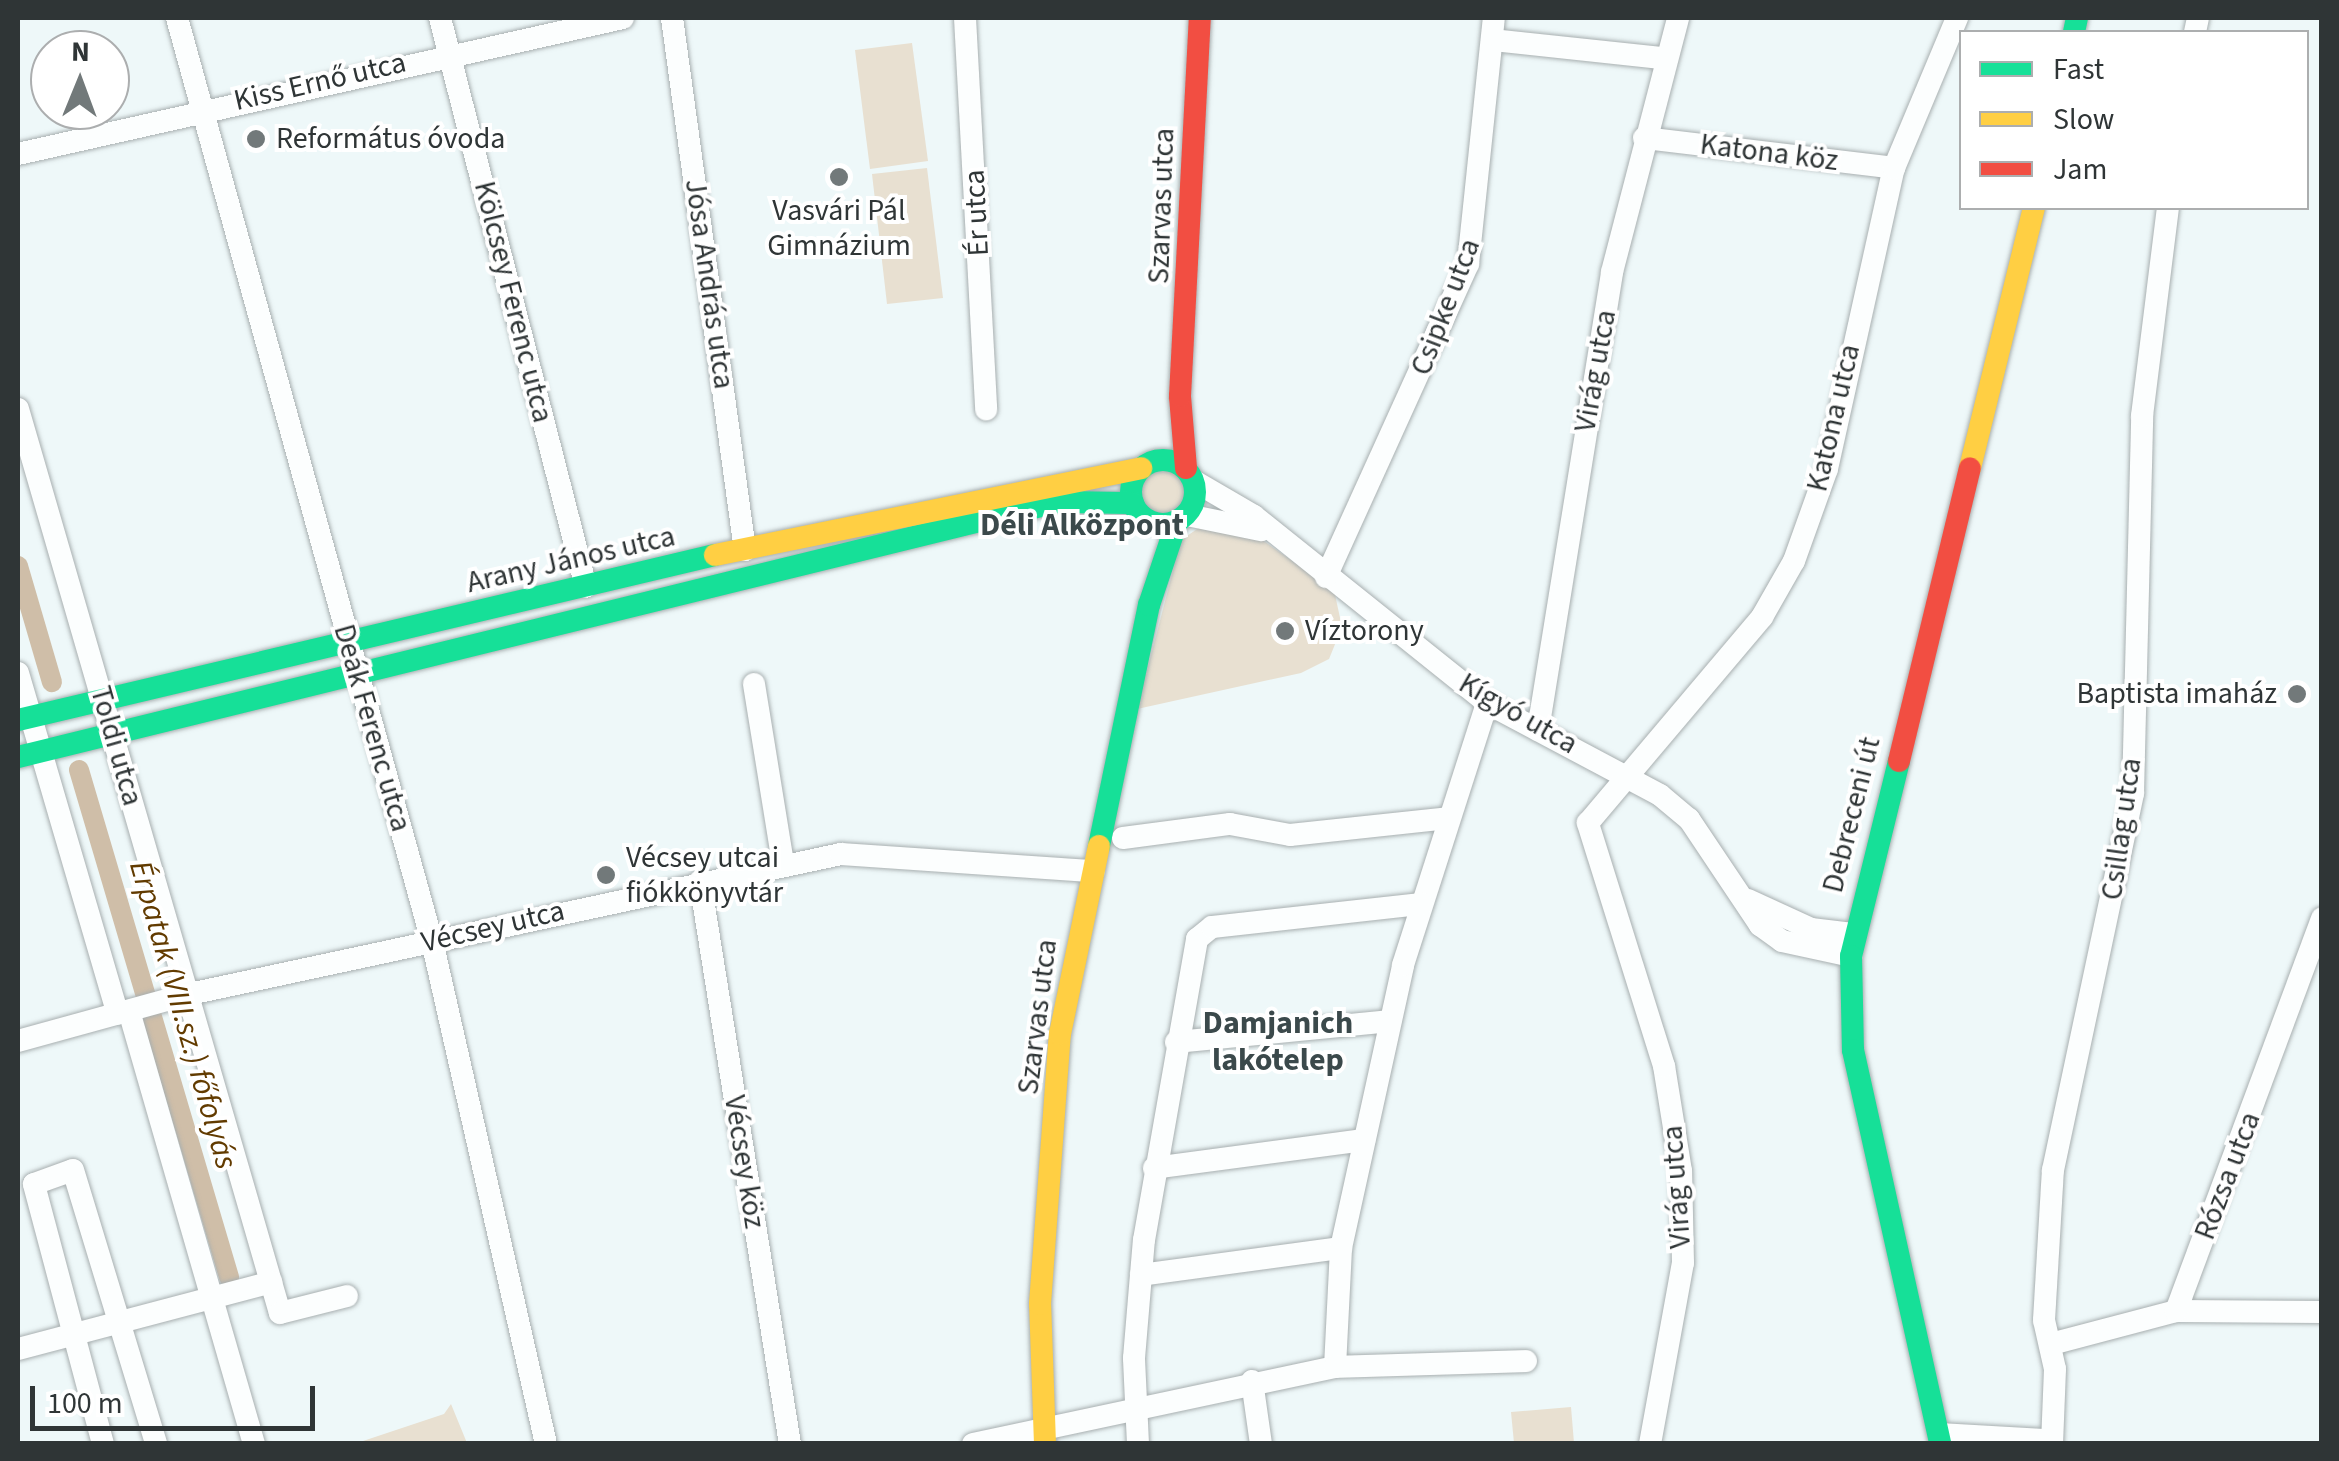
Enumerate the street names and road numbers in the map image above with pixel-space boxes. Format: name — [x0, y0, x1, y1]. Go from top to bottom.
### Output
street label: Kiss Ernő utca — [231, 45, 409, 119]
street label: Szarvas utca — [1141, 127, 1183, 285]
street label: Katona köz — [1698, 127, 1840, 179]
street label: Ér utca — [957, 169, 997, 257]
street label: Jósa András utca — [676, 177, 742, 391]
street label: Kölcsey Ferenc utca — [466, 178, 560, 426]
street label: Csipke utca — [1403, 234, 1489, 380]
street label: Virág utca — [1568, 307, 1624, 435]
street label: Katona utca — [1800, 341, 1868, 495]
street label: Arany János utca — [463, 519, 679, 601]
street label: Deák Ferenc utca — [325, 620, 419, 836]
street label: Kígyó utca — [1452, 666, 1584, 762]
street label: Toldi utca — [82, 682, 150, 810]
street label: Debreceni út — [1815, 733, 1889, 897]
street label: Csillag utca — [2094, 756, 2150, 902]
street label: Vécsey utca — [418, 893, 568, 961]
street label: Szarvas utca — [1011, 937, 1065, 1097]
street label: Vécsey köz — [716, 1093, 772, 1231]
street label: Rózsa utca — [2187, 1107, 2269, 1245]
street label: Virág utca — [1655, 1124, 1699, 1250]

